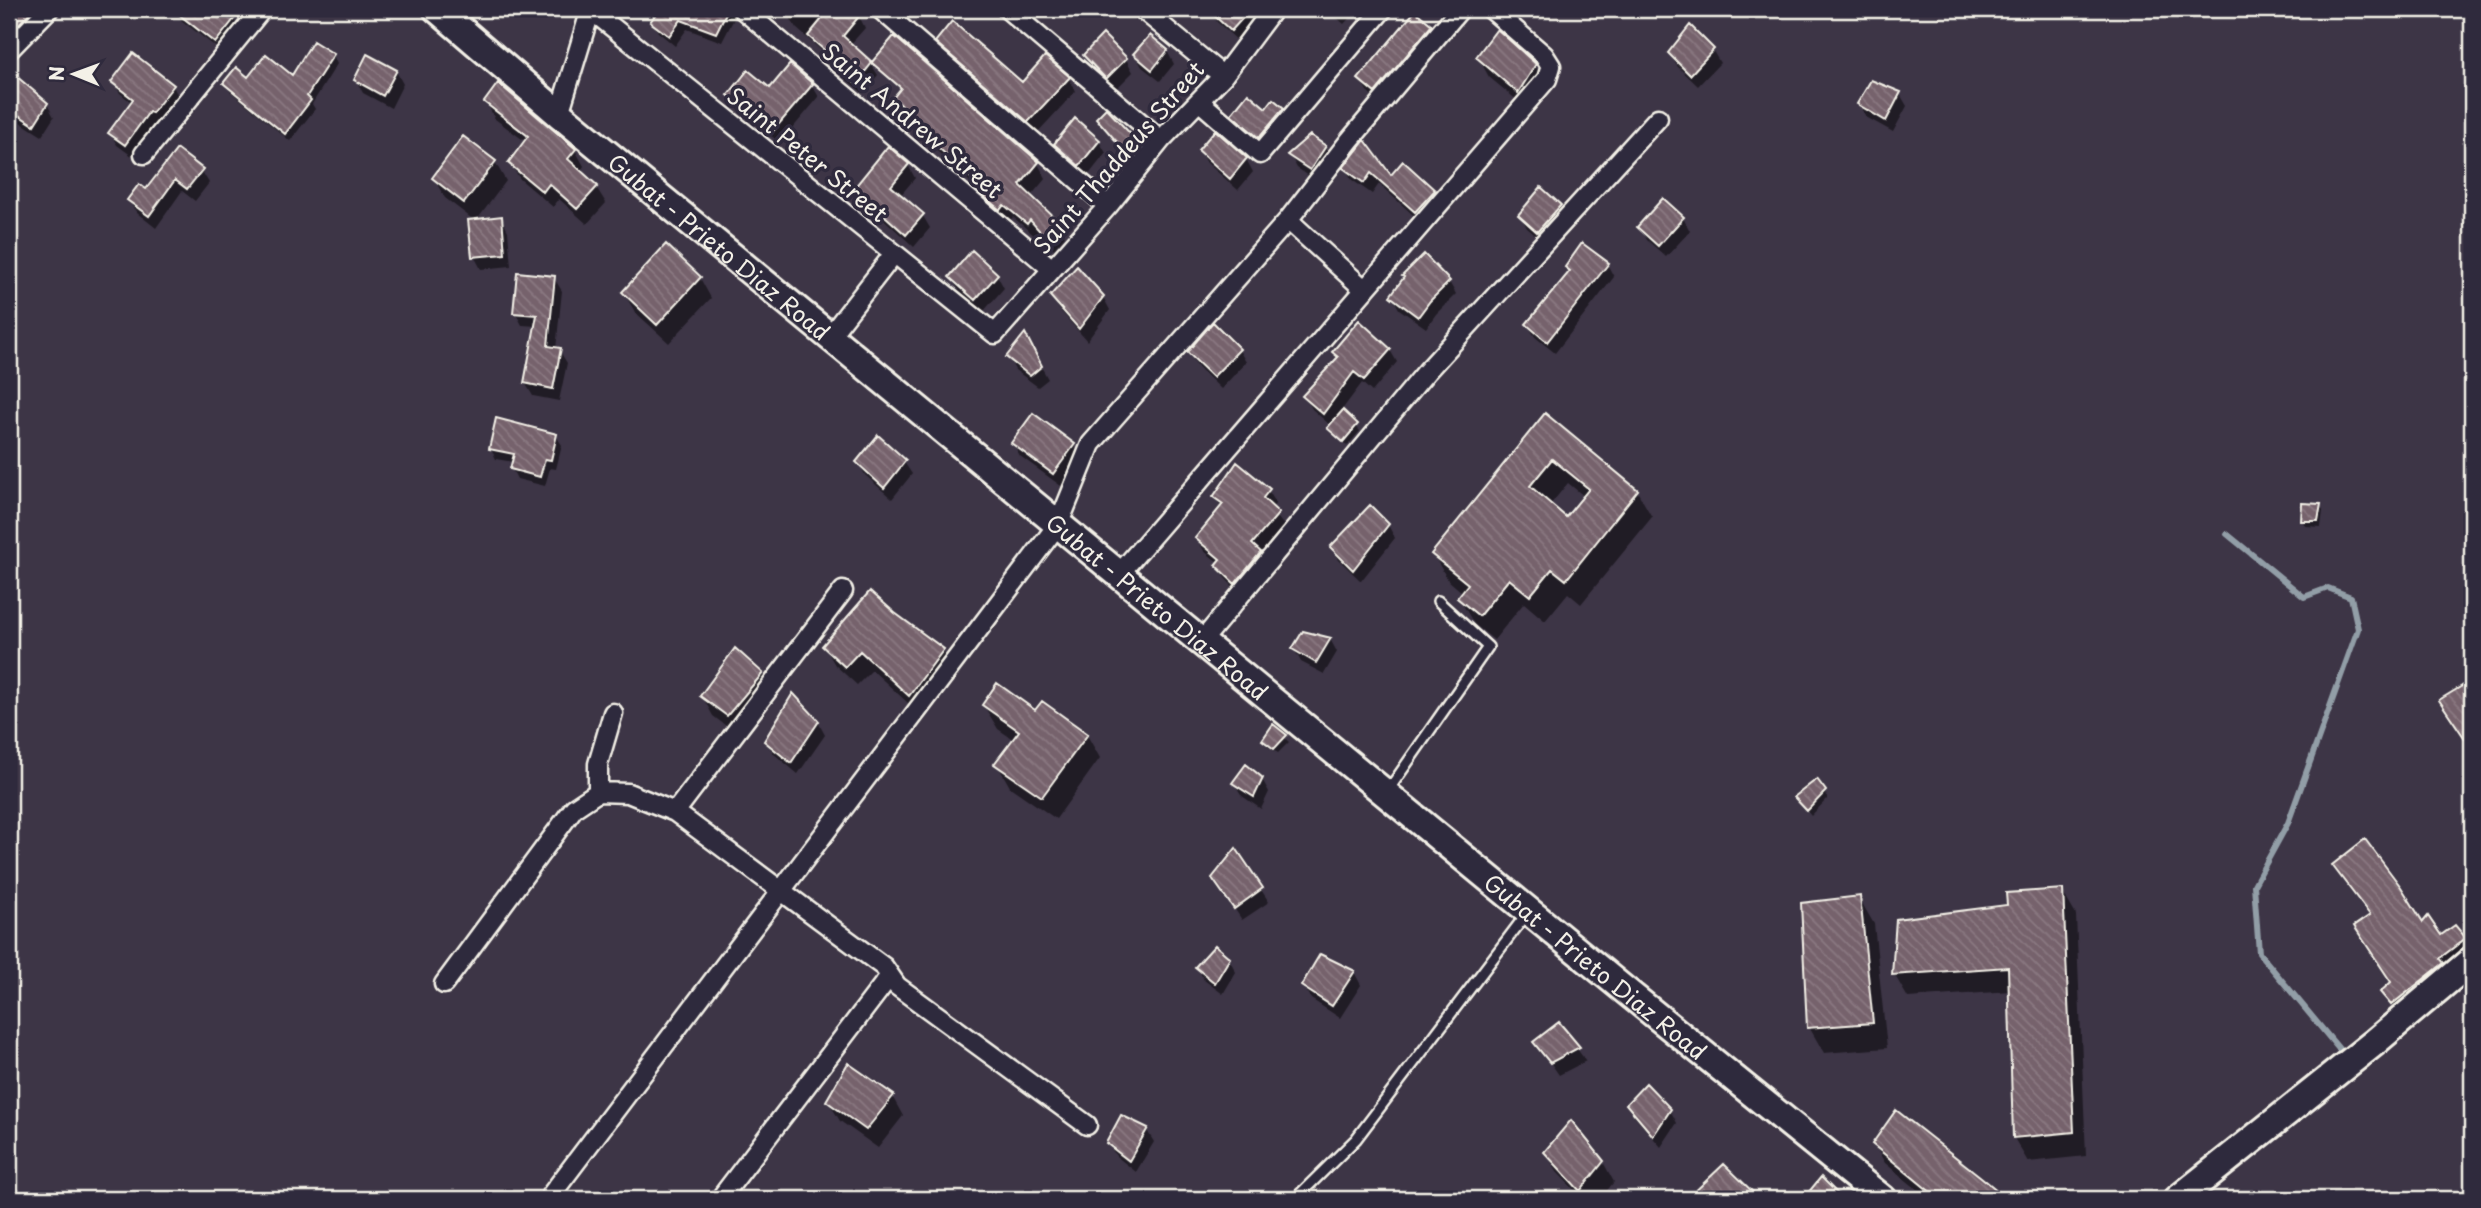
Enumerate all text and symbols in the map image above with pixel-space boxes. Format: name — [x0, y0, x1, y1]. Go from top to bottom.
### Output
street label: Saint Andrew Street — [815, 34, 1011, 206]
north arrow — [38, 38, 108, 108]
street label: Saint Thaddeus Street — [1024, 53, 1212, 261]
text: N — [42, 66, 70, 81]
street label: Saint Peter Street — [720, 78, 896, 230]
street label: Gubat - Prieto Diaz Road — [601, 144, 838, 348]
street label: Gubat - Prieto Diaz Road — [1039, 504, 1276, 708]
street label: Gubat - Prieto Diaz Road — [1477, 864, 1715, 1068]

